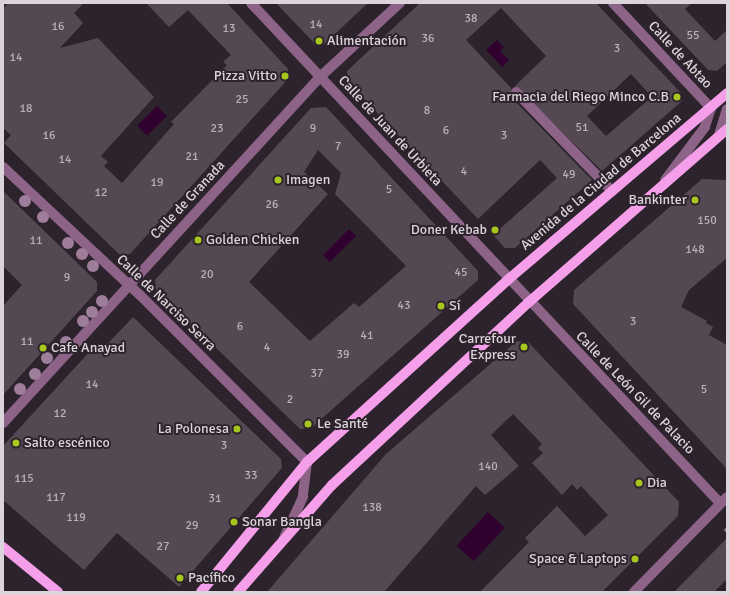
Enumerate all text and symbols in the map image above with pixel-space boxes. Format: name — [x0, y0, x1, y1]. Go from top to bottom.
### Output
house number: 38 — [465, 12, 477, 26]
house number: 14 — [310, 18, 322, 32]
street label: Calle de Abtao — [644, 18, 716, 92]
house number: 16 — [52, 20, 64, 34]
house number: 13 — [223, 22, 235, 36]
house number: 55 — [687, 29, 699, 43]
house number: 36 — [422, 32, 434, 46]
place label: Alimentación — [327, 33, 406, 49]
marker: Alimentación — [314, 36, 324, 46]
house number: 3 — [614, 42, 620, 56]
house number: 14 — [10, 51, 22, 65]
place label: Pizza Vitto — [214, 68, 277, 84]
marker: Pizza Vitto — [280, 71, 290, 81]
street label: Calle de Juan de Urbieta — [334, 72, 446, 190]
place label: Farmacia del Riego Minco C.B — [492, 89, 669, 105]
marker: Farmacia del Riego Minco C.B — [672, 92, 682, 102]
house number: 25 — [236, 93, 248, 107]
house number: 18 — [20, 102, 32, 116]
house number: 8 — [424, 104, 430, 118]
street label: Avenida de la Ciudad de Barcelona — [517, 110, 685, 254]
house number: 51 — [576, 121, 588, 135]
house number: 23 — [211, 122, 223, 136]
house number: 9 — [310, 122, 316, 136]
house number: 6 — [443, 124, 449, 138]
house number: 16 — [43, 129, 55, 143]
house number: 3 — [501, 129, 507, 143]
house number: 7 — [335, 140, 341, 154]
house number: 21 — [186, 150, 198, 164]
house number: 14 — [59, 153, 71, 167]
street label: Calle de Granada — [147, 157, 229, 243]
house number: 4 — [461, 165, 467, 179]
house number: 49 — [563, 168, 575, 182]
place label: Imagen — [286, 172, 330, 188]
marker: Imagen — [273, 175, 283, 185]
house number: 19 — [151, 176, 163, 190]
house number: 5 — [386, 183, 392, 197]
house number: 12 — [95, 186, 107, 200]
place label: Bankinter — [628, 192, 687, 208]
marker: Bankinter — [690, 195, 700, 205]
house number: 26 — [266, 198, 278, 212]
house number: 150 — [697, 214, 717, 228]
place label: Doner Kebab — [411, 222, 487, 238]
marker: Doner Kebab — [490, 225, 500, 235]
place label: Golden Chicken — [206, 232, 299, 248]
house number: 11 — [30, 234, 42, 248]
marker: Golden Chicken — [193, 235, 203, 245]
house number: 148 — [685, 243, 705, 257]
street label: Calle de Narciso Serra — [113, 251, 219, 355]
house number: 45 — [455, 266, 467, 280]
house number: 20 — [201, 268, 213, 282]
house number: 9 — [64, 271, 70, 285]
place label: Sí — [449, 298, 461, 314]
house number: 43 — [398, 299, 410, 313]
marker: Sí — [436, 301, 446, 311]
house number: 3 — [630, 315, 636, 329]
house number: 6 — [237, 320, 243, 334]
street label: Calle de León Gil de Palacio — [572, 328, 698, 458]
house number: 41 — [361, 329, 373, 343]
place label: Carrefour Express — [459, 331, 516, 364]
house number: 11 — [21, 335, 33, 349]
place label: Cafe Anayad — [51, 340, 125, 356]
house number: 4 — [264, 341, 270, 355]
marker: Carrefour Express — [519, 342, 529, 352]
marker: Cafe Anayad — [38, 343, 48, 353]
house number: 39 — [337, 348, 349, 362]
house number: 37 — [311, 367, 323, 381]
house number: 14 — [86, 378, 98, 392]
house number: 5 — [701, 383, 707, 397]
house number: 2 — [287, 393, 293, 407]
house number: 12 — [54, 407, 66, 421]
place label: Le Santé — [317, 416, 368, 432]
marker: Le Santé — [302, 418, 314, 430]
place label: La Polonesa — [158, 421, 229, 437]
marker: La Polonesa — [232, 424, 242, 434]
place label: Salto escénico — [24, 435, 110, 451]
marker: Salto escénico — [11, 438, 21, 448]
house number: 3 — [221, 439, 227, 453]
house number: 140 — [478, 460, 498, 474]
house number: 33 — [245, 469, 257, 483]
house number: 115 — [14, 472, 34, 486]
place label: Dia — [647, 475, 667, 491]
marker: Dia — [634, 478, 644, 488]
house number: 117 — [46, 491, 66, 505]
house number: 31 — [209, 492, 221, 506]
house number: 138 — [362, 501, 382, 515]
house number: 119 — [66, 511, 86, 525]
place label: Sonar Bangla — [242, 514, 322, 530]
marker: Sonar Bangla — [229, 517, 239, 527]
house number: 29 — [186, 519, 198, 533]
house number: 27 — [157, 540, 169, 554]
place label: Space & Laptops — [529, 551, 627, 567]
marker: Space & Laptops — [630, 554, 640, 564]
place label: Pacífico — [188, 570, 235, 586]
marker: Pacífico — [175, 573, 185, 583]

